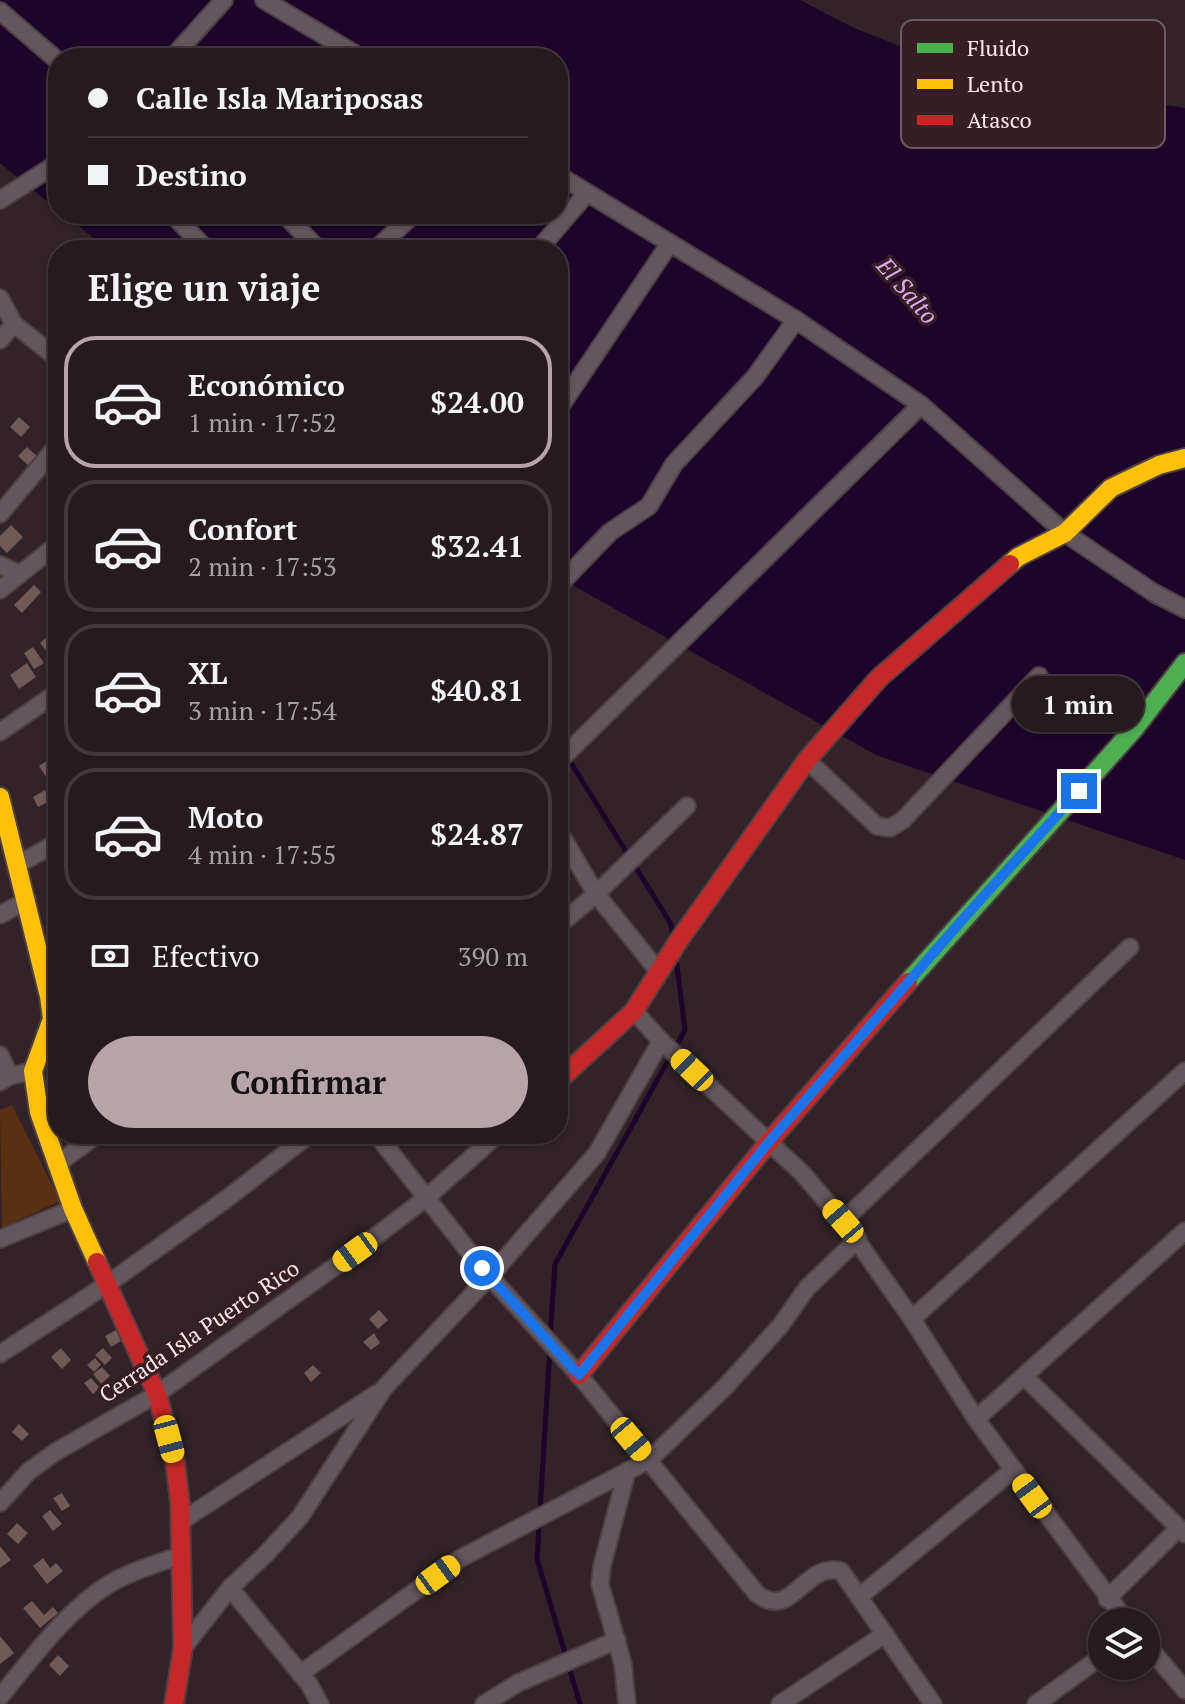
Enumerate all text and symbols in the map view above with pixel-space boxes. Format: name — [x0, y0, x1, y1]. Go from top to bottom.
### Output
legend — [901, 20, 1165, 148]
text: Fluido — [967, 33, 1029, 62]
text: Lento — [967, 69, 1024, 98]
text: Calle Isla Mariposas — [136, 78, 423, 118]
text: Atasco — [967, 105, 1032, 134]
text: Destino — [136, 155, 247, 195]
water label: El Salto — [869, 249, 946, 331]
text: Elige un viaje — [88, 264, 321, 311]
text: Económico — [188, 365, 345, 405]
icon: car — [92, 366, 164, 438]
text: $24.00 — [430, 382, 524, 422]
text: 1 min · 17:52 — [188, 405, 337, 439]
text: Confort — [188, 509, 298, 549]
icon: car — [92, 510, 164, 582]
text: $32.41 — [430, 526, 524, 566]
text: 2 min · 17:53 — [188, 549, 337, 583]
text: XL — [188, 653, 227, 693]
icon: car — [92, 654, 164, 726]
text: $40.81 — [430, 670, 524, 710]
callout: 1 min — [1013, 675, 1145, 731]
text: 1 min — [1042, 687, 1114, 721]
text: 3 min · 17:54 — [188, 693, 337, 727]
route end — [1061, 773, 1097, 809]
text: Moto — [188, 797, 263, 837]
icon: car — [92, 798, 164, 870]
text: $24.87 — [430, 814, 524, 854]
text: 4 min · 17:55 — [188, 837, 337, 871]
icon: cash — [88, 934, 132, 978]
text: Efectivo — [152, 936, 260, 976]
text: 390 m — [458, 939, 528, 973]
button: Confirmar — [88, 1036, 528, 1128]
car — [666, 1045, 718, 1095]
car — [818, 1195, 868, 1247]
car — [329, 1228, 381, 1276]
route start — [464, 1250, 500, 1286]
street label: Cerrada Isla Puerto Rico — [93, 1253, 304, 1408]
car — [151, 1413, 187, 1465]
car — [606, 1413, 656, 1465]
car — [1008, 1470, 1056, 1522]
car — [412, 1551, 464, 1599]
map controls — [1088, 1608, 1160, 1680]
button: layers — [1088, 1608, 1160, 1680]

